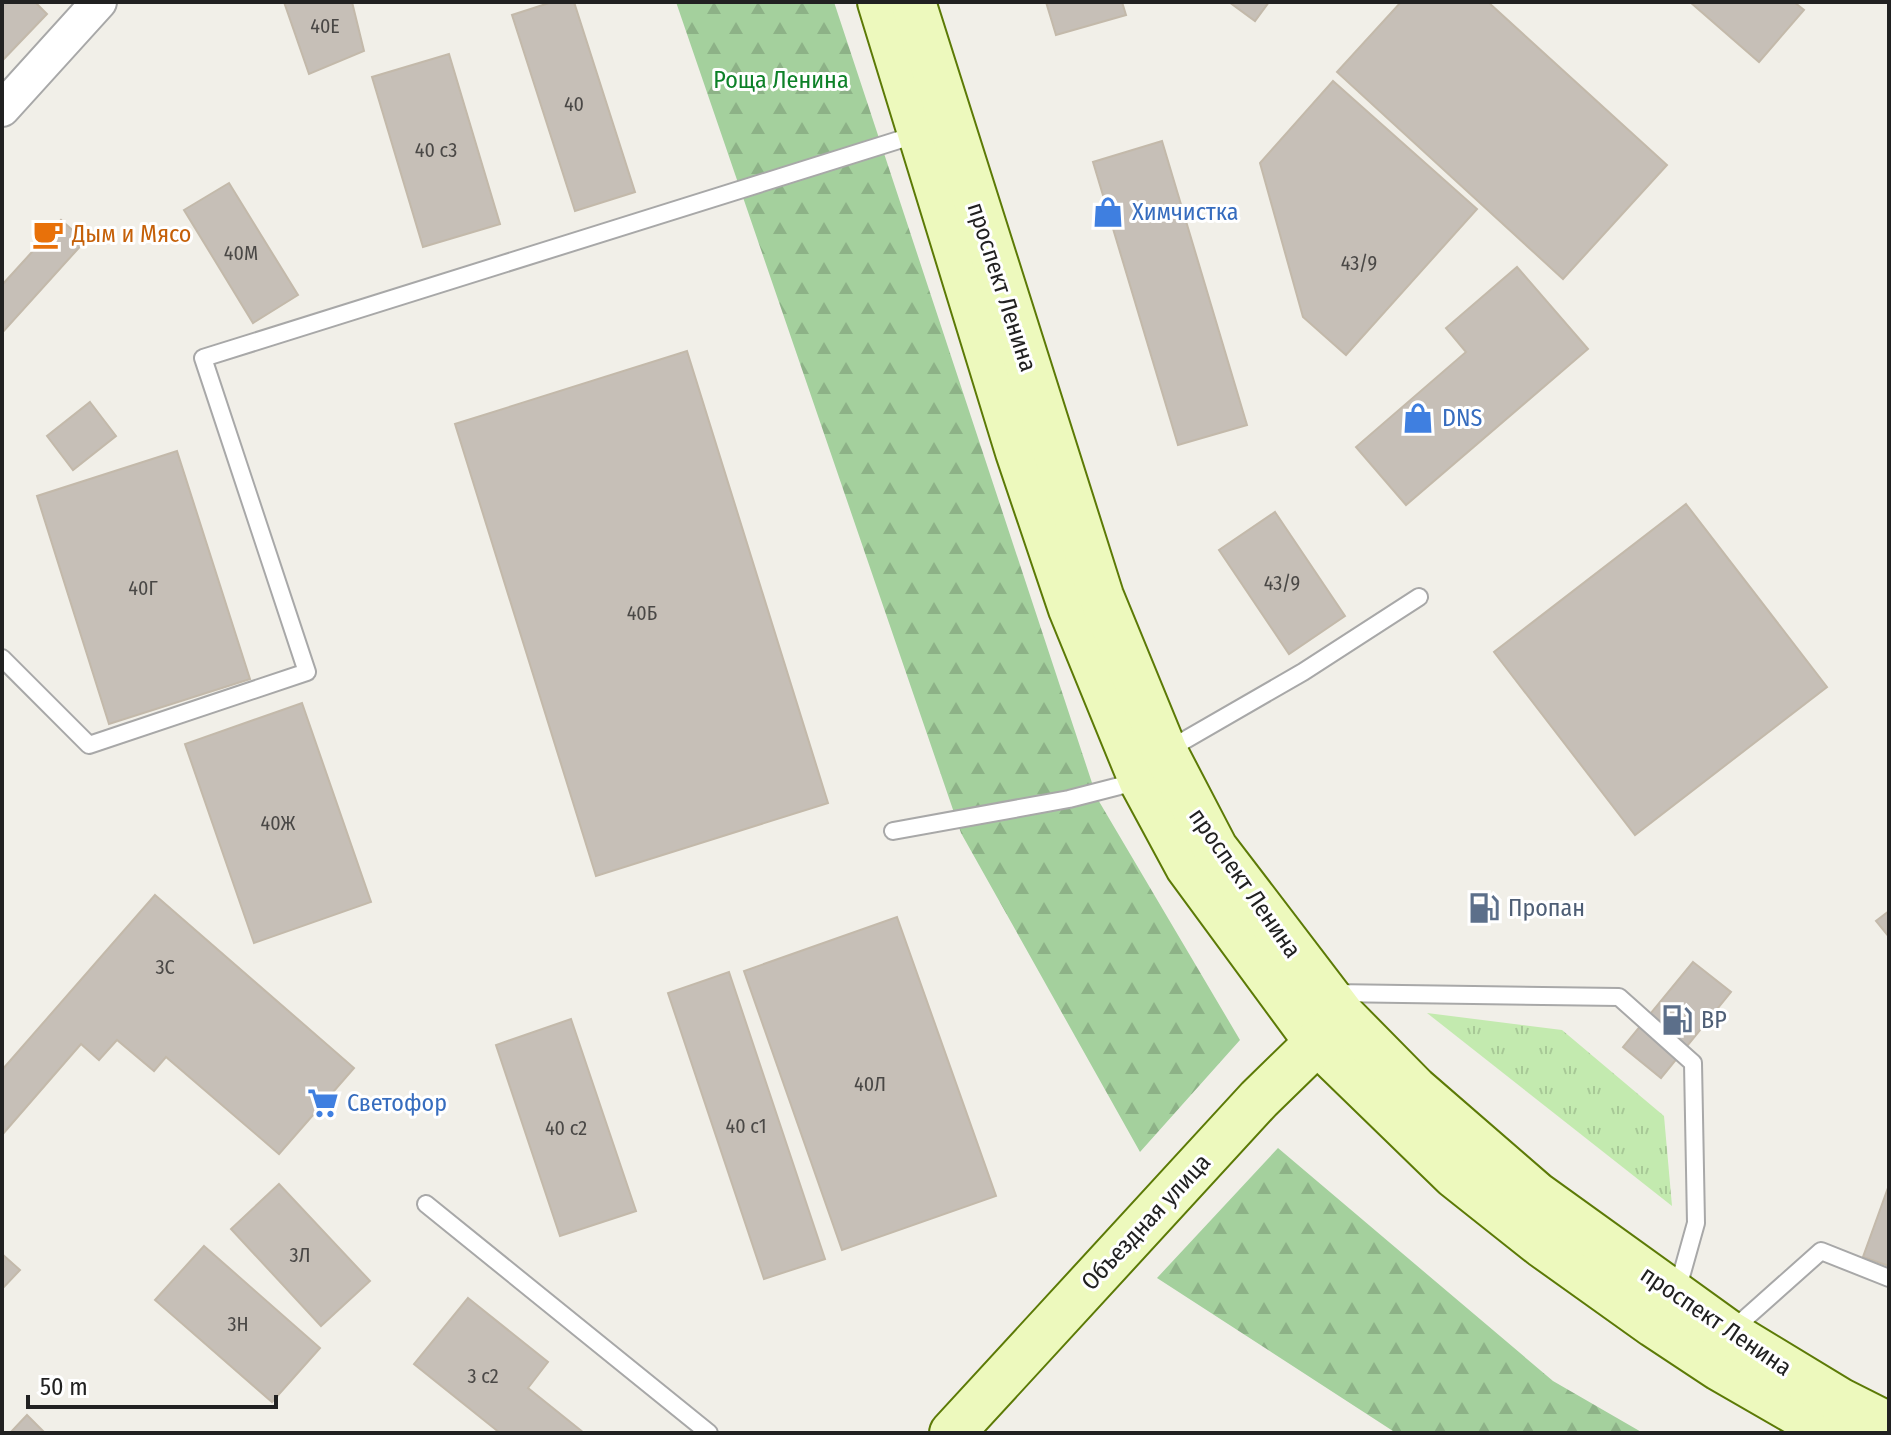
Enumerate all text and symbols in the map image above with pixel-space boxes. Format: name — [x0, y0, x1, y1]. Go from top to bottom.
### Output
house number: 40Е — [310, 14, 340, 38]
park label: Роща Ленина — [713, 66, 849, 94]
house number: 40 — [564, 92, 584, 116]
house number: 40 с3 — [415, 138, 457, 162]
shop icon: Химчистка — [1091, 195, 1125, 229]
place label: Химчистка — [1132, 198, 1238, 226]
street label: проспект Ленина — [962, 199, 1042, 375]
cafe icon: Дым и Мясо — [31, 217, 65, 251]
place label: Дым и Мясо — [71, 220, 191, 248]
house number: 40М — [224, 241, 258, 265]
house number: 43/9 — [1341, 251, 1377, 275]
shop icon: DNS — [1401, 401, 1435, 435]
place label: DNS — [1442, 404, 1482, 432]
house number: 43/9 — [1264, 571, 1300, 595]
house number: 40Г — [128, 576, 158, 600]
house number: 40Б — [627, 601, 657, 625]
street label: проспект Ленина — [1183, 803, 1307, 963]
house number: 40Ж — [261, 811, 296, 835]
fuel station icon: Пропан — [1467, 891, 1501, 925]
place label: Пропан — [1508, 894, 1585, 922]
house number: 3С — [155, 955, 175, 979]
fuel station icon: BP — [1660, 1003, 1694, 1037]
place label: BP — [1701, 1006, 1727, 1034]
house number: 40Л — [854, 1072, 886, 1096]
supermarket icon: Светофор — [306, 1086, 340, 1120]
place label: Светофор — [347, 1089, 447, 1117]
house number: 40 с1 — [726, 1114, 766, 1138]
house number: 40 с2 — [545, 1116, 587, 1140]
street label: Объездная улица — [1076, 1148, 1216, 1296]
house number: 3Л — [290, 1243, 310, 1267]
street label: проспект Ленина — [1635, 1260, 1797, 1382]
house number: 3Н — [227, 1312, 249, 1336]
scale bar — [28, 1359, 276, 1409]
house number: 3 с2 — [467, 1364, 499, 1388]
text: 50 m — [40, 1373, 88, 1401]

